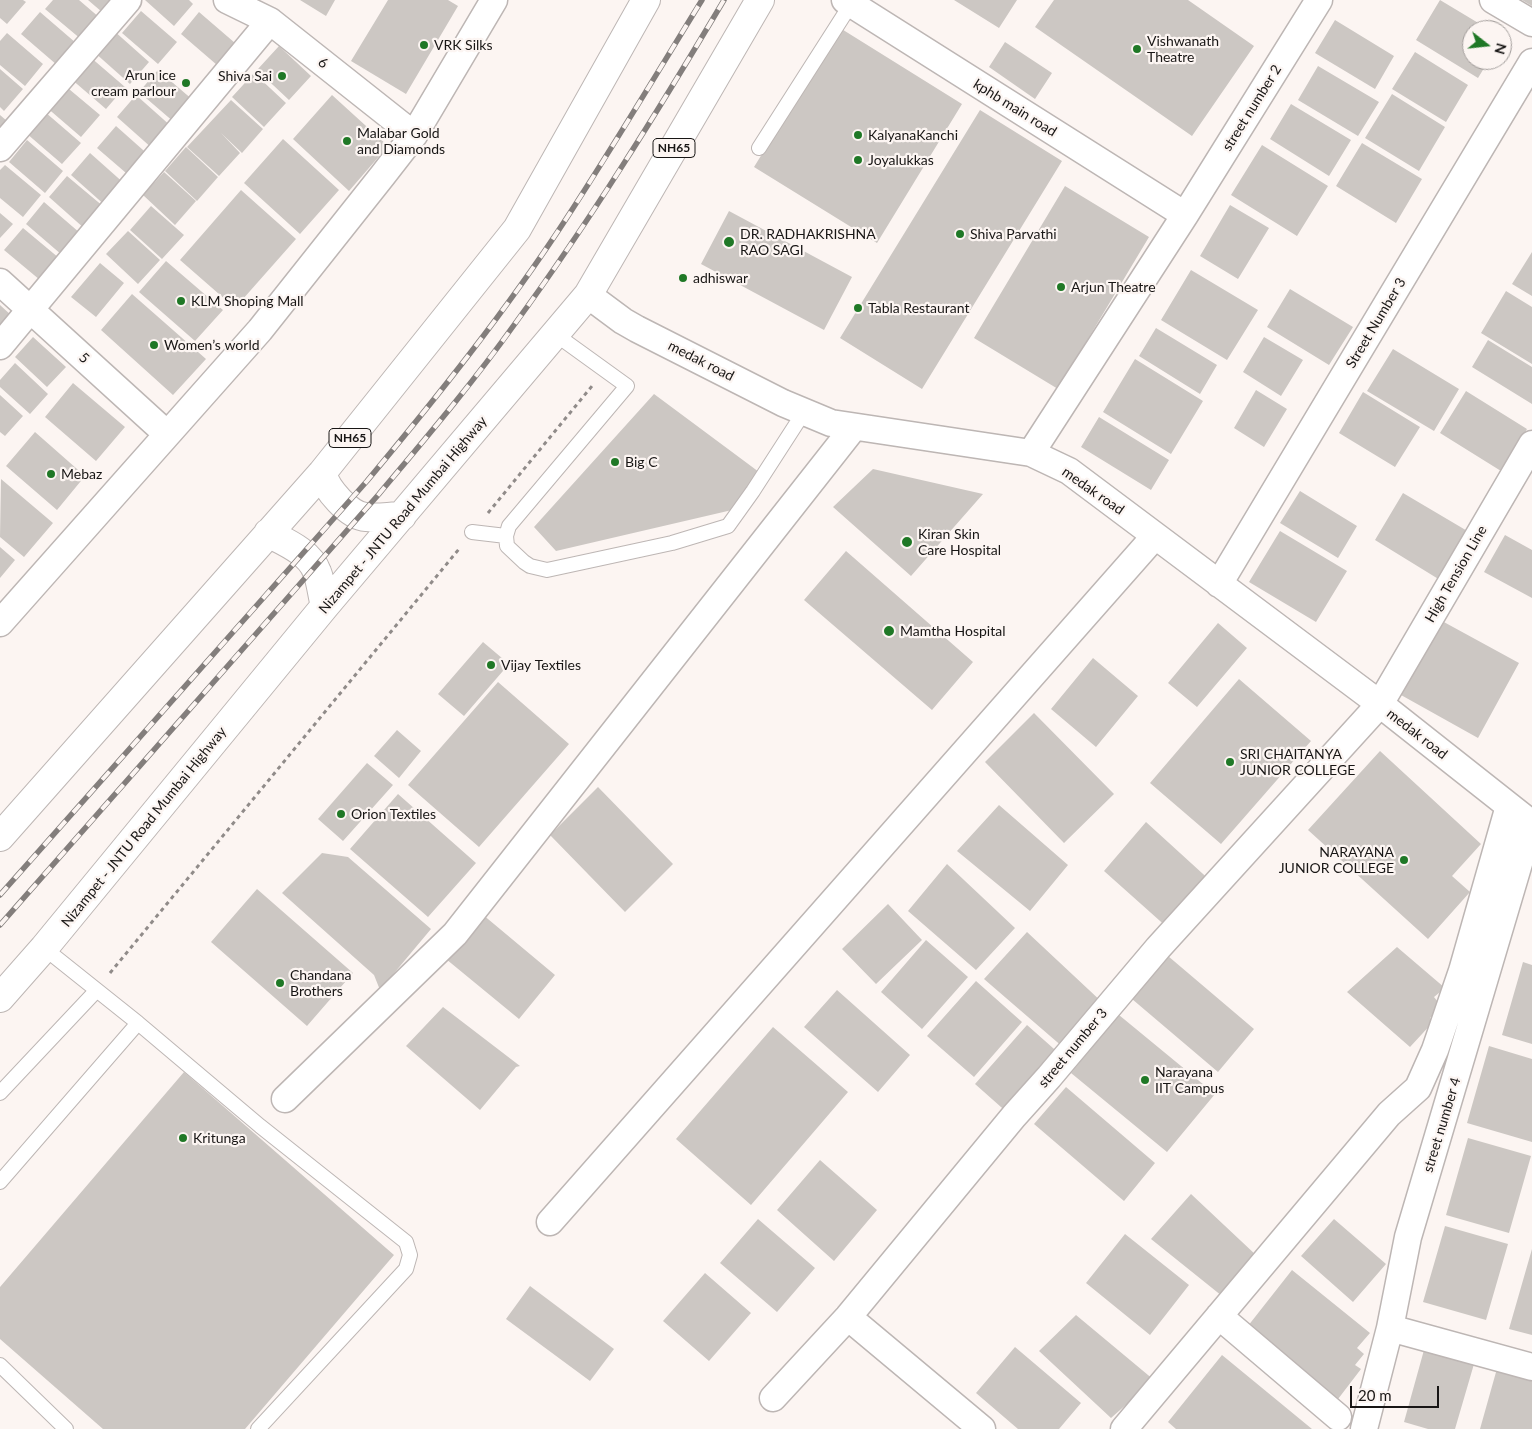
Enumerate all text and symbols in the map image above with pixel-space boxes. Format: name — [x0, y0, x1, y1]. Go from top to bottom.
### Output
north arrow — [1462, 20, 1512, 70]
place label: Vishwanath Theatre — [1147, 33, 1219, 65]
place label: VRK Silks — [434, 37, 492, 53]
marker: VRK Silks — [418, 39, 430, 51]
text: N — [1491, 41, 1511, 57]
marker: Vishwanath Theatre — [1131, 43, 1143, 55]
street label: 6 — [315, 54, 331, 72]
street label: street number 2 — [1219, 62, 1285, 154]
place label: Arun ice cream parlour — [91, 67, 176, 100]
place label: Shiva Sai — [218, 68, 272, 84]
marker: Shiva Sai — [276, 70, 288, 82]
street label: kphb main road — [970, 76, 1060, 140]
marker: Arun ice cream parlour — [180, 77, 192, 89]
place label: Malabar Gold and Diamonds — [357, 125, 445, 158]
place label: KalyanaKanchi — [868, 127, 958, 143]
marker: KalyanaKanchi — [852, 129, 864, 141]
marker: Malabar Gold and Diamonds — [341, 135, 353, 147]
road number: NH65 — [653, 138, 695, 158]
place label: Joyalukkas — [868, 152, 934, 168]
marker: Joyalukkas — [852, 154, 864, 166]
place label: DR. RADHAKRISHNA RAO SAGI — [740, 226, 876, 258]
place label: Shiva Parvathi — [970, 226, 1057, 242]
marker: Shiva Parvathi — [954, 228, 966, 240]
marker: DR. RADHAKRISHNA RAO SAGI — [722, 235, 736, 249]
place label: adhiswar — [693, 270, 748, 286]
marker: adhiswar — [677, 272, 689, 284]
street label: Street Number 3 — [1342, 275, 1410, 371]
place label: Arjun Theatre — [1071, 279, 1156, 295]
marker: Arjun Theatre — [1055, 281, 1067, 293]
place label: KLM Shoping Mall — [191, 293, 304, 309]
marker: KLM Shoping Mall — [175, 295, 187, 307]
place label: Tabla Restaurant — [868, 300, 970, 316]
marker: Tabla Restaurant — [852, 302, 864, 314]
place label: Women’s world — [164, 337, 260, 353]
street label: medak road — [665, 337, 737, 385]
marker: Women’s world — [148, 339, 160, 351]
street label: 5 — [75, 349, 93, 367]
street label: Nizampet - JNTU Road Mumbai Highway — [315, 413, 491, 617]
road number: NH65 — [329, 428, 371, 448]
place label: Big C — [625, 454, 657, 470]
marker: Big C — [609, 456, 621, 468]
street label: medak road — [1059, 463, 1127, 519]
place label: Mebaz — [61, 466, 102, 482]
marker: Mebaz — [45, 468, 57, 480]
street label: High Tension Line — [1422, 523, 1490, 625]
place label: Kiran Skin Care Hospital — [918, 526, 1001, 558]
marker: Kiran Skin Care Hospital — [900, 535, 914, 549]
place label: Mamtha Hospital — [900, 623, 1005, 639]
marker: Mamtha Hospital — [882, 624, 896, 638]
place label: Vijay Textiles — [501, 657, 581, 673]
marker: Vijay Textiles — [485, 659, 497, 671]
street label: medak road — [1383, 705, 1451, 763]
street label: Nizampet - JNTU Road Mumbai Highway — [58, 724, 230, 930]
place label: SRI CHAITANYA JUNIOR COLLEGE — [1240, 746, 1355, 779]
marker: SRI CHAITANYA JUNIOR COLLEGE — [1224, 756, 1236, 768]
place label: Orion Textiles — [351, 806, 436, 822]
marker: Orion Textiles — [335, 808, 347, 820]
place label: NARAYANA JUNIOR COLLEGE — [1279, 844, 1394, 876]
marker: NARAYANA JUNIOR COLLEGE — [1398, 854, 1410, 866]
place label: Chandana Brothers — [290, 967, 352, 1000]
marker: Chandana Brothers — [274, 977, 286, 989]
street label: street number 3 — [1035, 1005, 1111, 1091]
place label: Narayana IIT Campus — [1155, 1064, 1224, 1096]
marker: Narayana IIT Campus — [1139, 1074, 1151, 1086]
street label: street number 4 — [1420, 1075, 1464, 1175]
place label: Kritunga — [193, 1130, 246, 1146]
marker: Kritunga — [177, 1132, 189, 1144]
scale bar — [1352, 1376, 1441, 1408]
text: 20 m — [1358, 1386, 1392, 1404]

